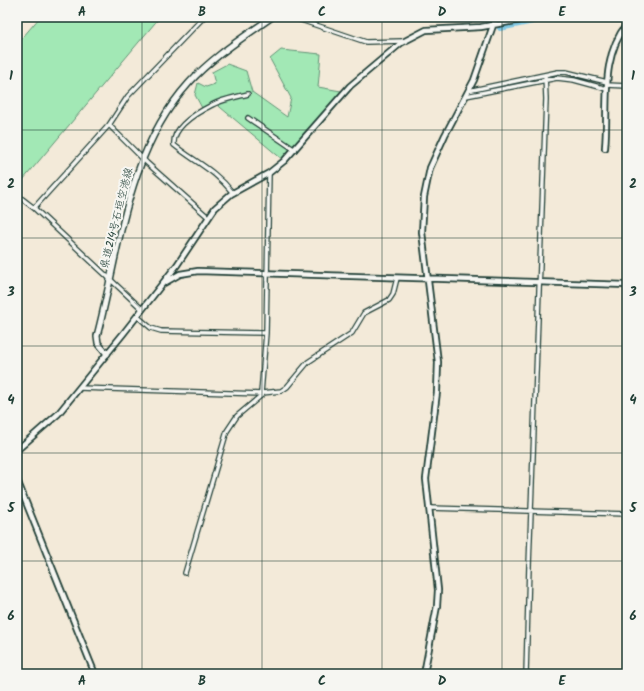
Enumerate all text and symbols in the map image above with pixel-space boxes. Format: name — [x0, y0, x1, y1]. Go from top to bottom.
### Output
text: A — [78, 2, 86, 23]
text: B — [198, 2, 206, 23]
text: C — [318, 2, 326, 23]
text: D — [438, 2, 447, 23]
text: E — [558, 2, 566, 23]
text: 1 — [9, 66, 13, 87]
text: 1 — [631, 66, 635, 87]
street label: 県道214号石垣空港線 — [96, 166, 138, 271]
text: 2 — [7, 174, 15, 195]
text: 2 — [629, 174, 637, 195]
text: 3 — [6, 282, 15, 303]
text: 3 — [628, 282, 637, 303]
text: 4 — [7, 390, 15, 411]
text: 4 — [629, 390, 637, 411]
text: 5 — [7, 498, 16, 519]
text: 5 — [629, 498, 638, 519]
text: 6 — [7, 606, 15, 627]
text: 6 — [629, 606, 637, 627]
text: A — [78, 671, 86, 691]
text: B — [198, 671, 206, 691]
text: C — [318, 671, 326, 691]
text: D — [438, 671, 447, 691]
text: E — [558, 671, 566, 691]

